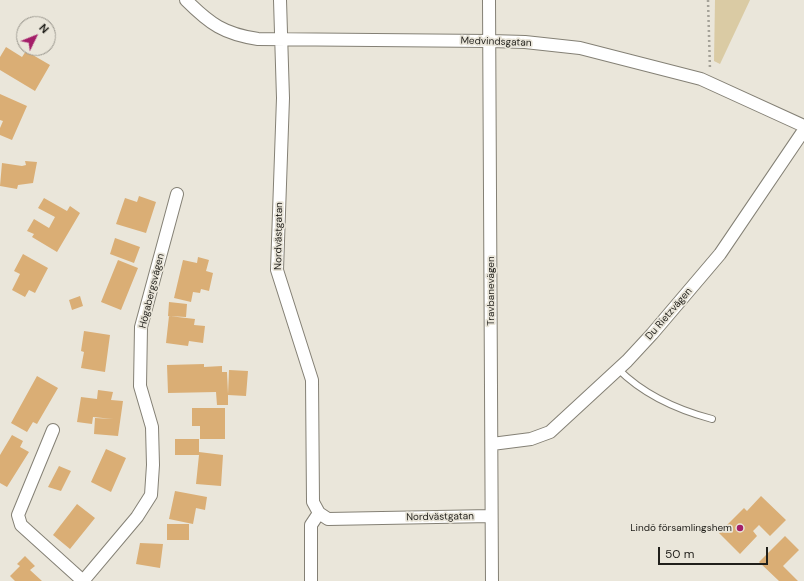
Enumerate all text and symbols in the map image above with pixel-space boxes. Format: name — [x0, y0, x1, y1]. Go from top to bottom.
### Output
north arrow — [16, 16, 56, 56]
text: N — [36, 21, 52, 36]
street label: Medvindsgatan — [460, 35, 532, 49]
street label: Nordvästgatan — [272, 202, 286, 270]
street label: Högabergsvägen — [137, 252, 167, 330]
street label: Travbanevägen — [485, 256, 497, 326]
street label: Du Rietzvägen — [643, 286, 695, 342]
street label: Nordvästgatan — [406, 510, 474, 524]
place label: Lindö församlingshem — [630, 522, 732, 534]
marker: Lindö församlingshem — [735, 523, 745, 533]
scale bar — [660, 539, 770, 565]
text: 50 m — [665, 546, 694, 562]

